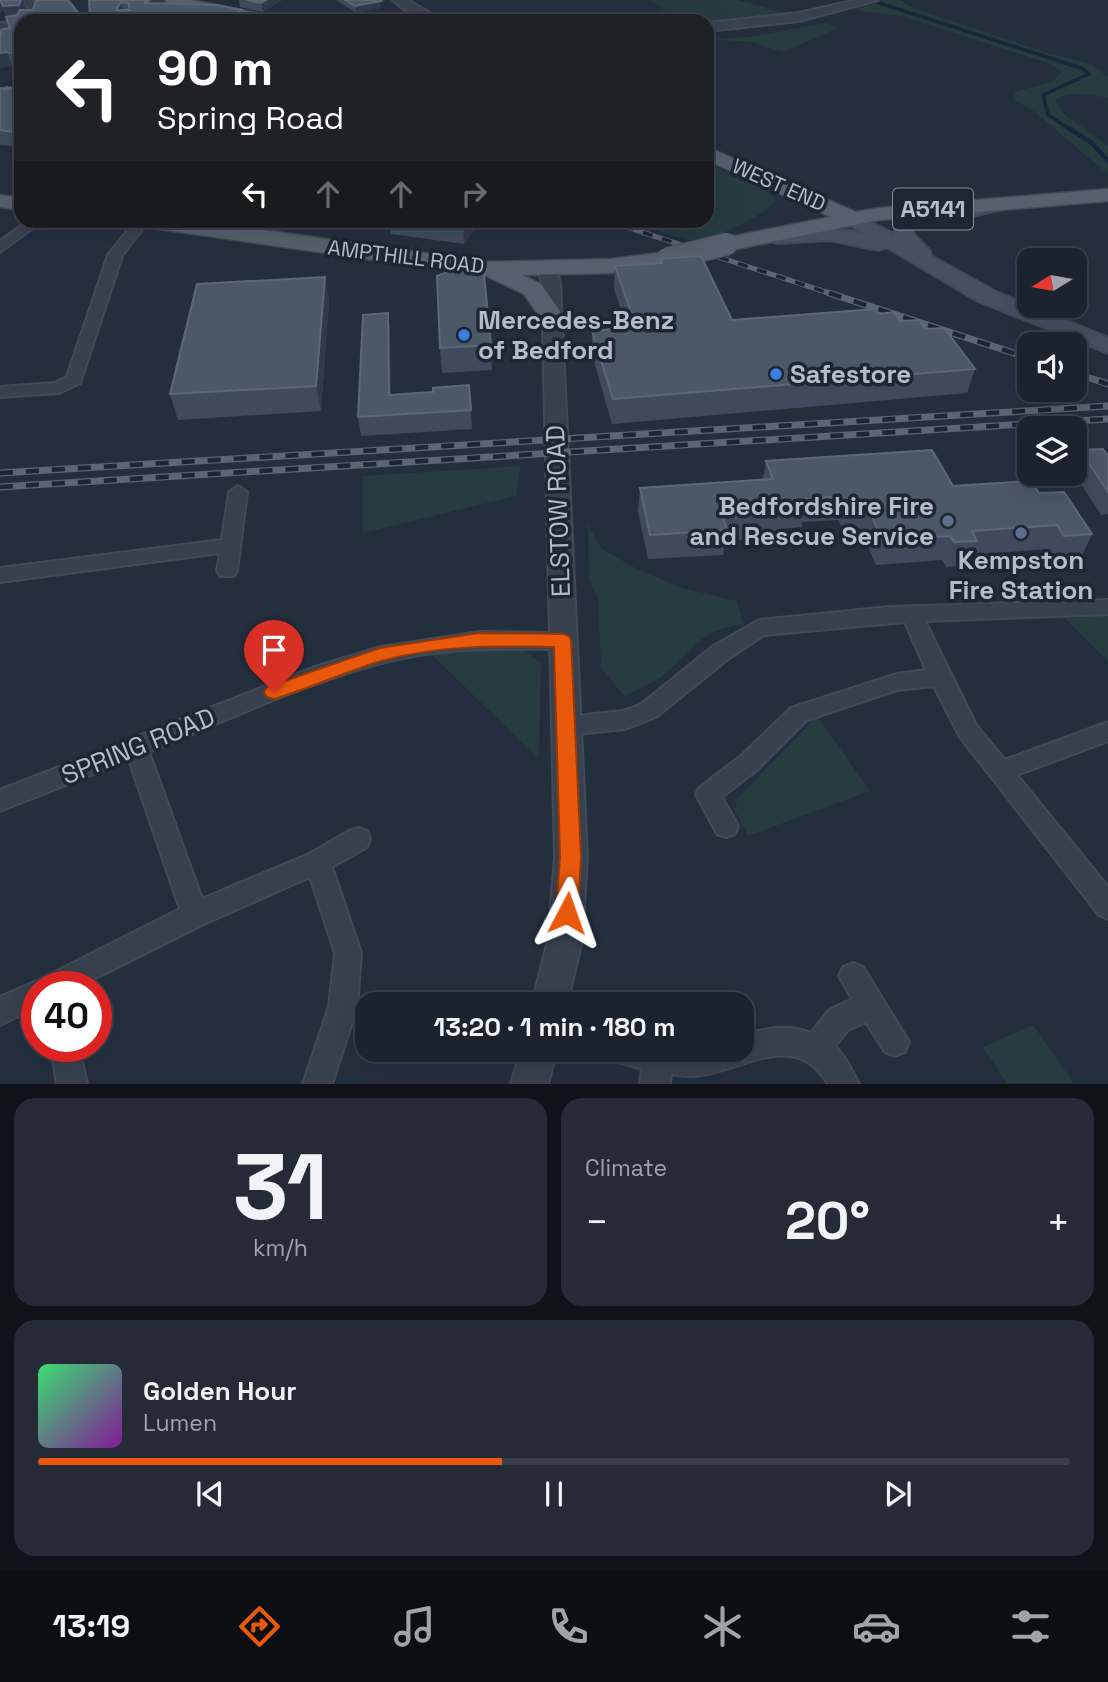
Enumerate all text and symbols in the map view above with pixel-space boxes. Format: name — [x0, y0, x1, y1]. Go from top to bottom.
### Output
text: 90 m — [157, 37, 273, 99]
icon: left — [42, 42, 133, 133]
text: Spring Road — [157, 98, 344, 138]
street label: WEST END — [728, 152, 830, 217]
icon: left — [236, 175, 274, 213]
icon: ahead — [309, 175, 347, 213]
icon: ahead — [382, 175, 420, 213]
icon: right — [455, 175, 493, 213]
road number: A5141 — [893, 188, 973, 230]
street label: AMPTHILL ROAD — [326, 234, 486, 279]
north arrow — [1017, 248, 1087, 318]
map controls — [1017, 248, 1087, 486]
place label: Mercedes-Benz of Bedford — [478, 303, 674, 367]
marker: Mercedes-Benz of Bedford — [456, 327, 472, 343]
button: sound — [1017, 332, 1087, 402]
place label: Safestore — [790, 357, 911, 391]
marker: Safestore — [768, 366, 784, 382]
button: layers — [1017, 416, 1087, 486]
street label: ELSTOW ROAD — [538, 424, 578, 598]
place label: Bedfordshire Fire and Rescue Service — [689, 489, 934, 553]
marker: Bedfordshire Fire and Rescue Service — [940, 513, 956, 529]
marker: Kempston Fire Station — [1013, 525, 1029, 541]
place label: Kempston Fire Station — [949, 543, 1093, 607]
pin — [244, 620, 304, 692]
icon: arrive — [255, 631, 293, 669]
street label: SPRING ROAD — [56, 700, 220, 792]
position arrow — [530, 876, 604, 950]
speed limit sign: 40 — [21, 971, 112, 1062]
text: 13:20 · 1 min · 180 m — [434, 1010, 675, 1044]
text: 31 — [233, 1129, 328, 1246]
text: Climate — [585, 1153, 667, 1183]
text: 20° — [785, 1188, 870, 1254]
text: − — [585, 1198, 609, 1246]
text: + — [1046, 1198, 1070, 1246]
text: km/h — [253, 1233, 308, 1263]
text: Golden Hour — [143, 1374, 297, 1408]
text: Lumen — [143, 1408, 217, 1438]
icon: previous — [191, 1475, 229, 1513]
icon: pause — [535, 1475, 573, 1513]
icon: next — [879, 1475, 917, 1513]
icon: directions — [235, 1602, 284, 1651]
icon: music — [390, 1602, 439, 1651]
icon: phone — [544, 1602, 593, 1651]
icon: climate — [698, 1602, 747, 1651]
icon: car — [852, 1602, 901, 1651]
icon: filters — [1006, 1602, 1055, 1651]
text: 13:19 — [53, 1606, 130, 1646]

